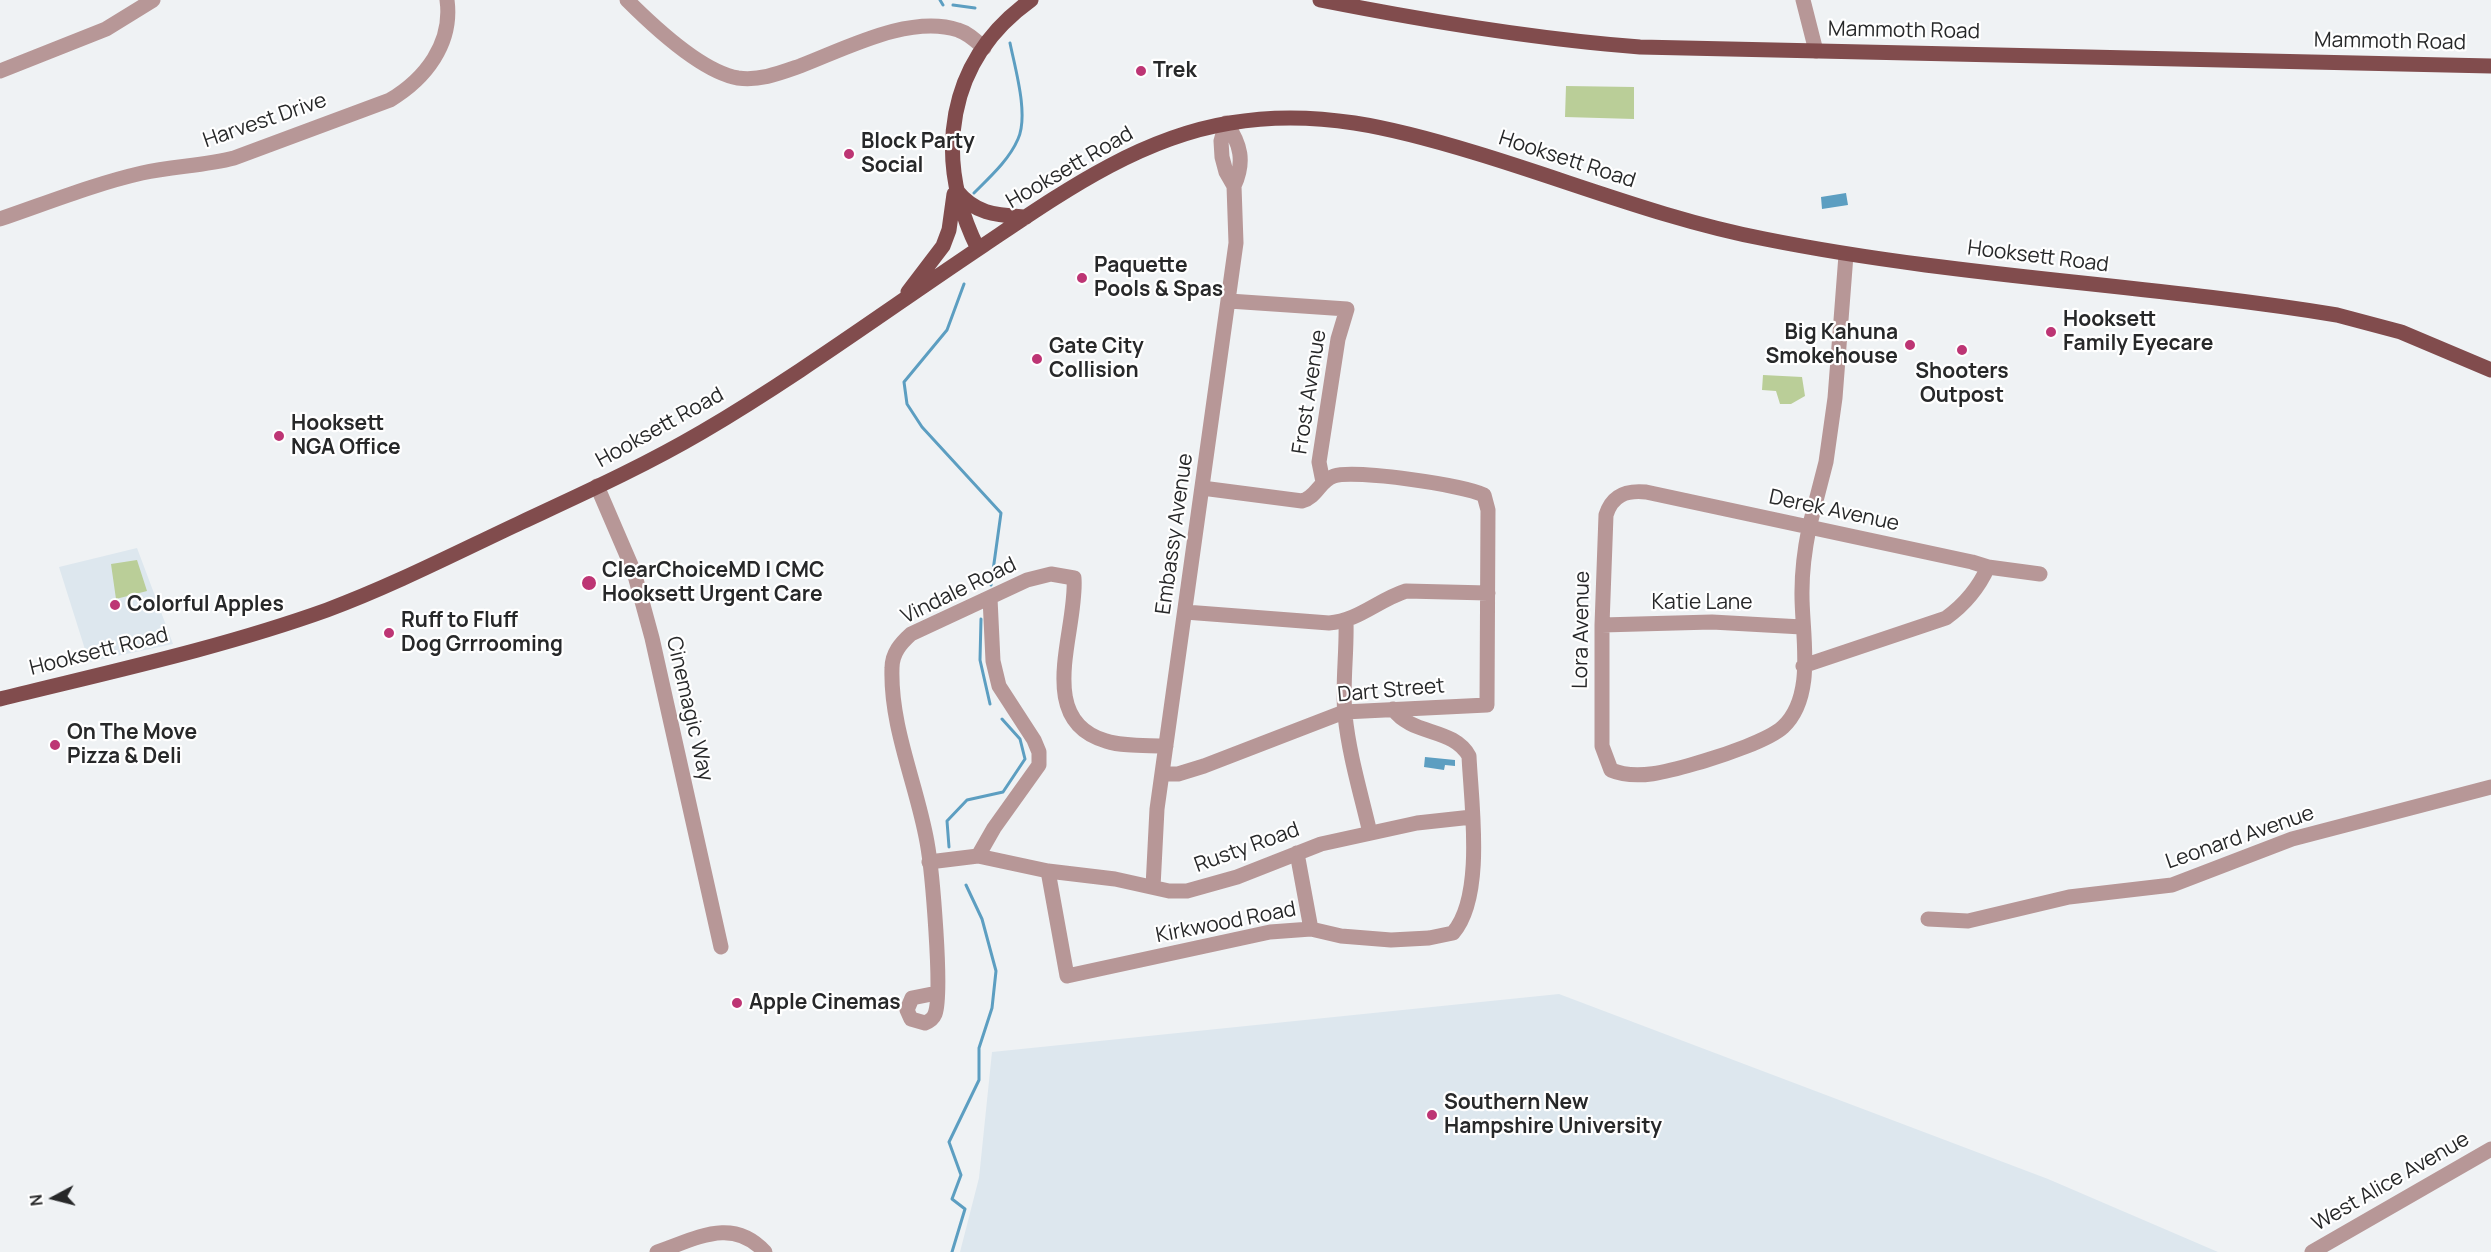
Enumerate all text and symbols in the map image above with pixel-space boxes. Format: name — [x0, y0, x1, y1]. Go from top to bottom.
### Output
street label: Mammoth Road — [1828, 17, 1980, 45]
street label: Mammoth Road — [2314, 28, 2466, 56]
place label: Trek — [1153, 58, 1197, 84]
marker: Trek — [1134, 64, 1148, 78]
street label: Harvest Drive — [200, 88, 330, 154]
street label: Hooksett Road — [1002, 122, 1138, 214]
street label: Hooksett Road — [1495, 126, 1639, 194]
place label: Block Party Social — [861, 129, 975, 179]
marker: Block Party Social — [842, 147, 856, 161]
street label: Hooksett Road — [1966, 236, 2110, 278]
place label: Paquette Pools & Spas — [1094, 253, 1223, 303]
marker: Paquette Pools & Spas — [1075, 271, 1089, 285]
place label: Hooksett Family Eyecare — [2063, 307, 2213, 357]
place label: Big Kahuna Smokehouse — [1766, 320, 1898, 370]
marker: Hooksett Family Eyecare — [2044, 325, 2058, 339]
street label: Frost Avenue — [1288, 328, 1332, 456]
place label: Gate City Collision — [1049, 334, 1144, 384]
marker: Big Kahuna Smokehouse — [1903, 338, 1917, 352]
marker: Shooters Outpost — [1955, 343, 1969, 357]
marker: Gate City Collision — [1030, 352, 1044, 366]
place label: Shooters Outpost — [1915, 359, 2009, 409]
street label: Hooksett Road — [592, 382, 728, 474]
place label: Hooksett NGA Office — [291, 411, 401, 461]
marker: Hooksett NGA Office — [272, 429, 286, 443]
street label: Embassy Avenue — [1151, 452, 1199, 616]
street label: Derek Avenue — [1767, 485, 1901, 537]
street label: Vindale Road — [897, 552, 1021, 630]
place label: ClearChoiceMD | CMC Hooksett Urgent Care — [602, 558, 825, 608]
street label: Lora Avenue — [1568, 571, 1596, 689]
marker: ClearChoiceMD | CMC Hooksett Urgent Care — [580, 574, 598, 592]
street label: Katie Lane — [1652, 590, 1752, 616]
place label: Colorful Apples — [127, 592, 284, 618]
marker: Colorful Apples — [108, 598, 122, 612]
place label: Ruff to Fluff Dog Grrrooming — [401, 608, 563, 658]
street label: Hooksett Road — [27, 623, 171, 681]
marker: Ruff to Fluff Dog Grrrooming — [382, 626, 396, 640]
street label: Cinemagic Way — [660, 634, 718, 784]
street label: Dart Street — [1336, 674, 1446, 708]
place label: On The Move Pizza & Deli — [67, 720, 197, 770]
marker: On The Move Pizza & Deli — [48, 738, 62, 752]
street label: Leonard Avenue — [2162, 801, 2318, 875]
street label: Rusty Road — [1191, 817, 1303, 879]
street label: Kirkwood Road — [1154, 897, 1298, 949]
place label: Apple Cinemas — [749, 990, 901, 1016]
marker: Apple Cinemas — [730, 996, 744, 1010]
place label: Southern New Hampshire University — [1444, 1090, 1662, 1140]
marker: Southern New Hampshire University — [1425, 1108, 1439, 1122]
street label: West Alice Avenue — [2308, 1127, 2474, 1237]
north arrow — [24, 1168, 84, 1228]
text: N — [25, 1193, 48, 1207]

